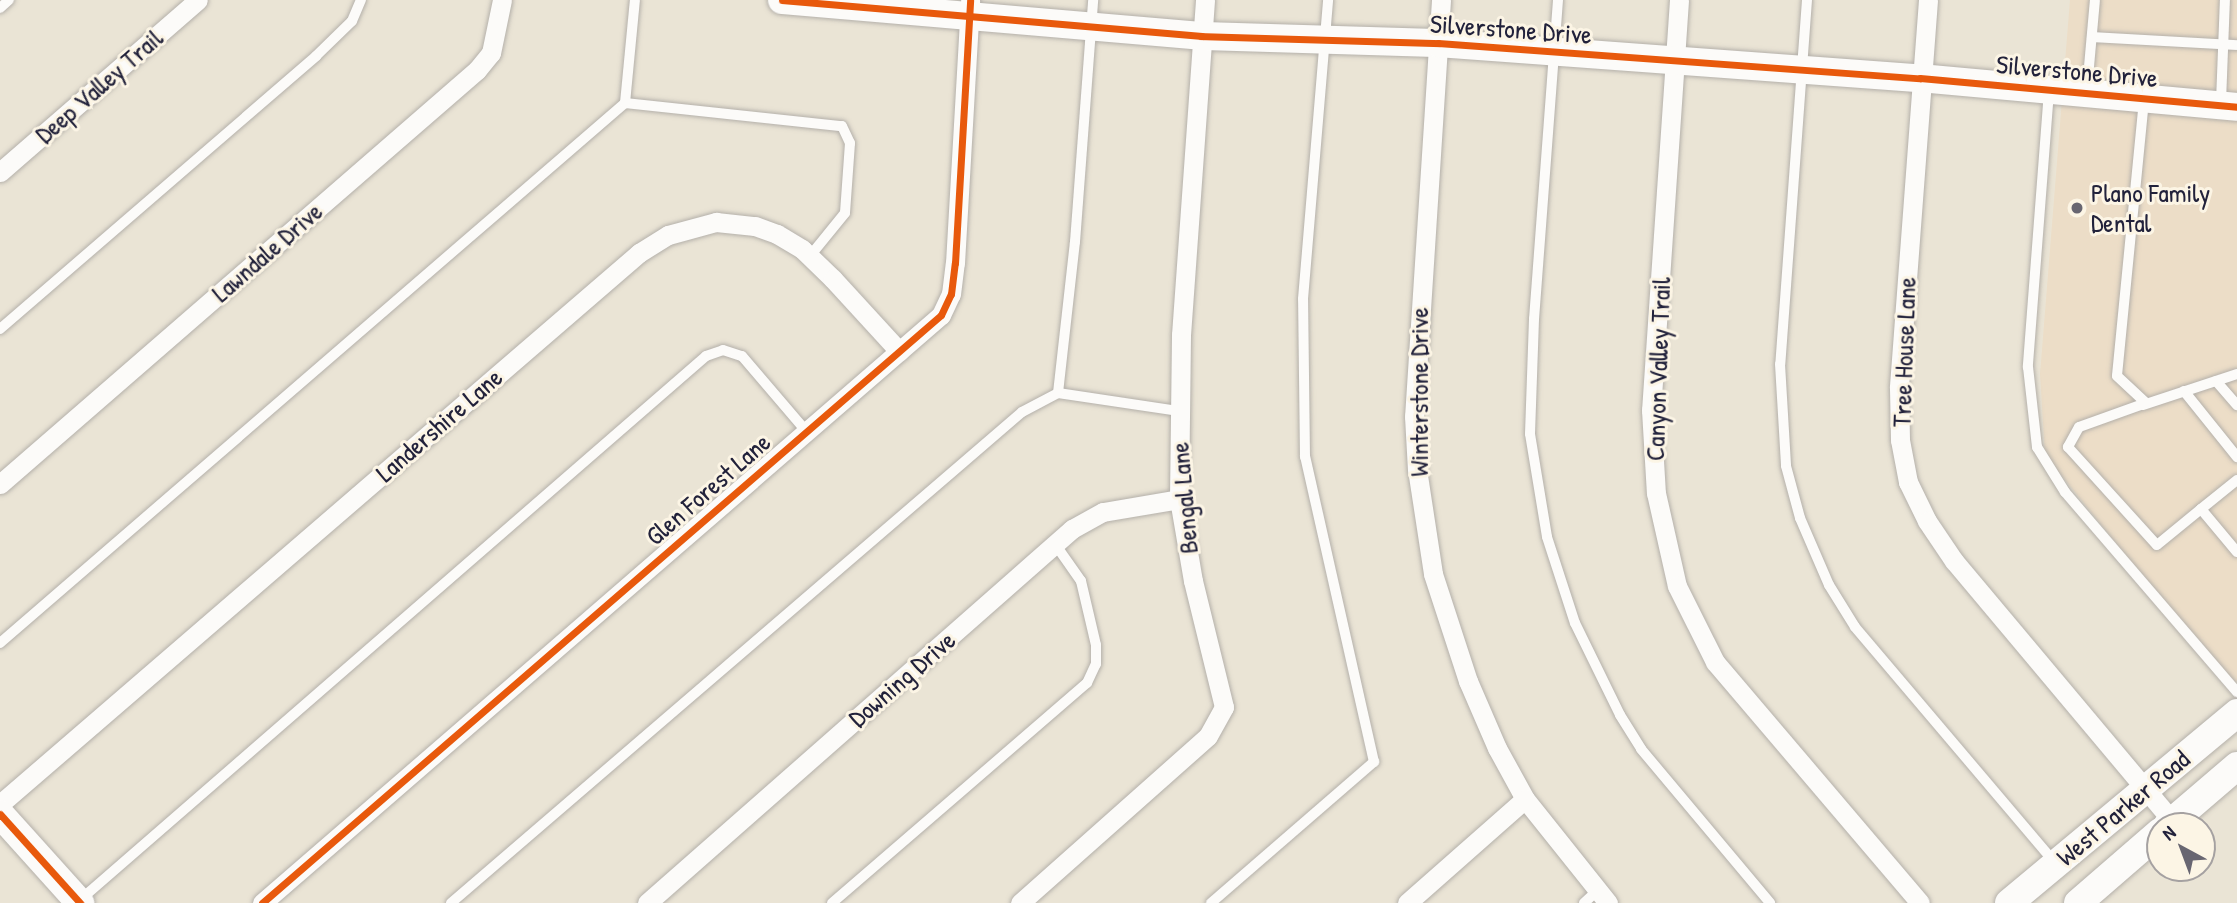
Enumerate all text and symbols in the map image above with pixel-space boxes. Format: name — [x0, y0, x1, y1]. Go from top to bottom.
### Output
street label: Silverstone Drive — [1429, 8, 1593, 50]
street label: Deep Valley Trail — [29, 22, 169, 150]
street label: Silverstone Drive — [1995, 48, 2159, 94]
place label: Plano Family Dental — [2091, 177, 2210, 238]
street label: Lawndale Drive — [205, 196, 329, 308]
marker: Plano Family Dental — [2069, 200, 2085, 216]
street label: Tree House Lane — [1886, 276, 1922, 428]
street label: Canyon Valley Trail — [1639, 277, 1677, 461]
street label: Winterstone Drive — [1403, 307, 1435, 477]
street label: Landershire Lane — [369, 362, 509, 488]
street label: Glen Forest Lane — [639, 426, 777, 552]
street label: Bengal Lane — [1164, 441, 1204, 555]
street label: Downing Drive — [842, 624, 962, 734]
street label: West Parker Road — [2050, 743, 2196, 873]
north arrow — [2146, 812, 2216, 882]
text: N — [2156, 820, 2181, 846]

